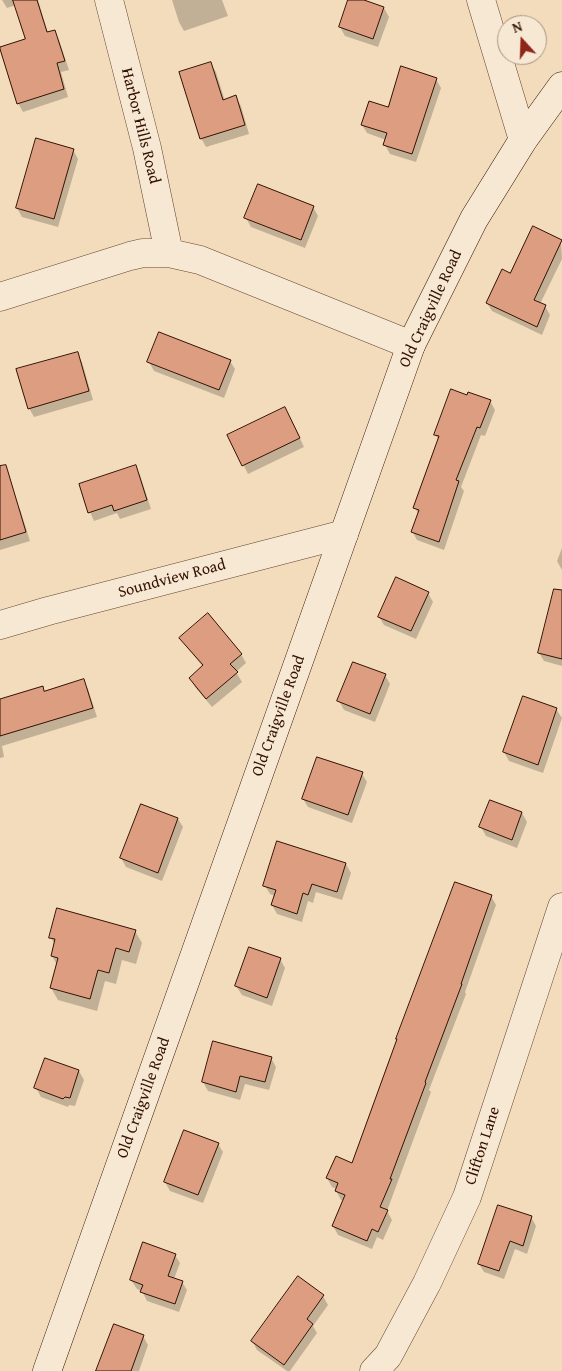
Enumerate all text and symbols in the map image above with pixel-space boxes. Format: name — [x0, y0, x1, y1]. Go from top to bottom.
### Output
north arrow — [497, 15, 547, 65]
text: N — [509, 16, 525, 38]
street label: Harbor Hills Road — [116, 66, 164, 186]
street label: Old Craigville Road — [395, 247, 467, 371]
street label: Soundview Road — [116, 555, 228, 603]
street label: Old Craigville Road — [248, 653, 310, 779]
street label: Old Craigville Road — [113, 1035, 175, 1161]
street label: Clifton Lane — [461, 1105, 505, 1187]

